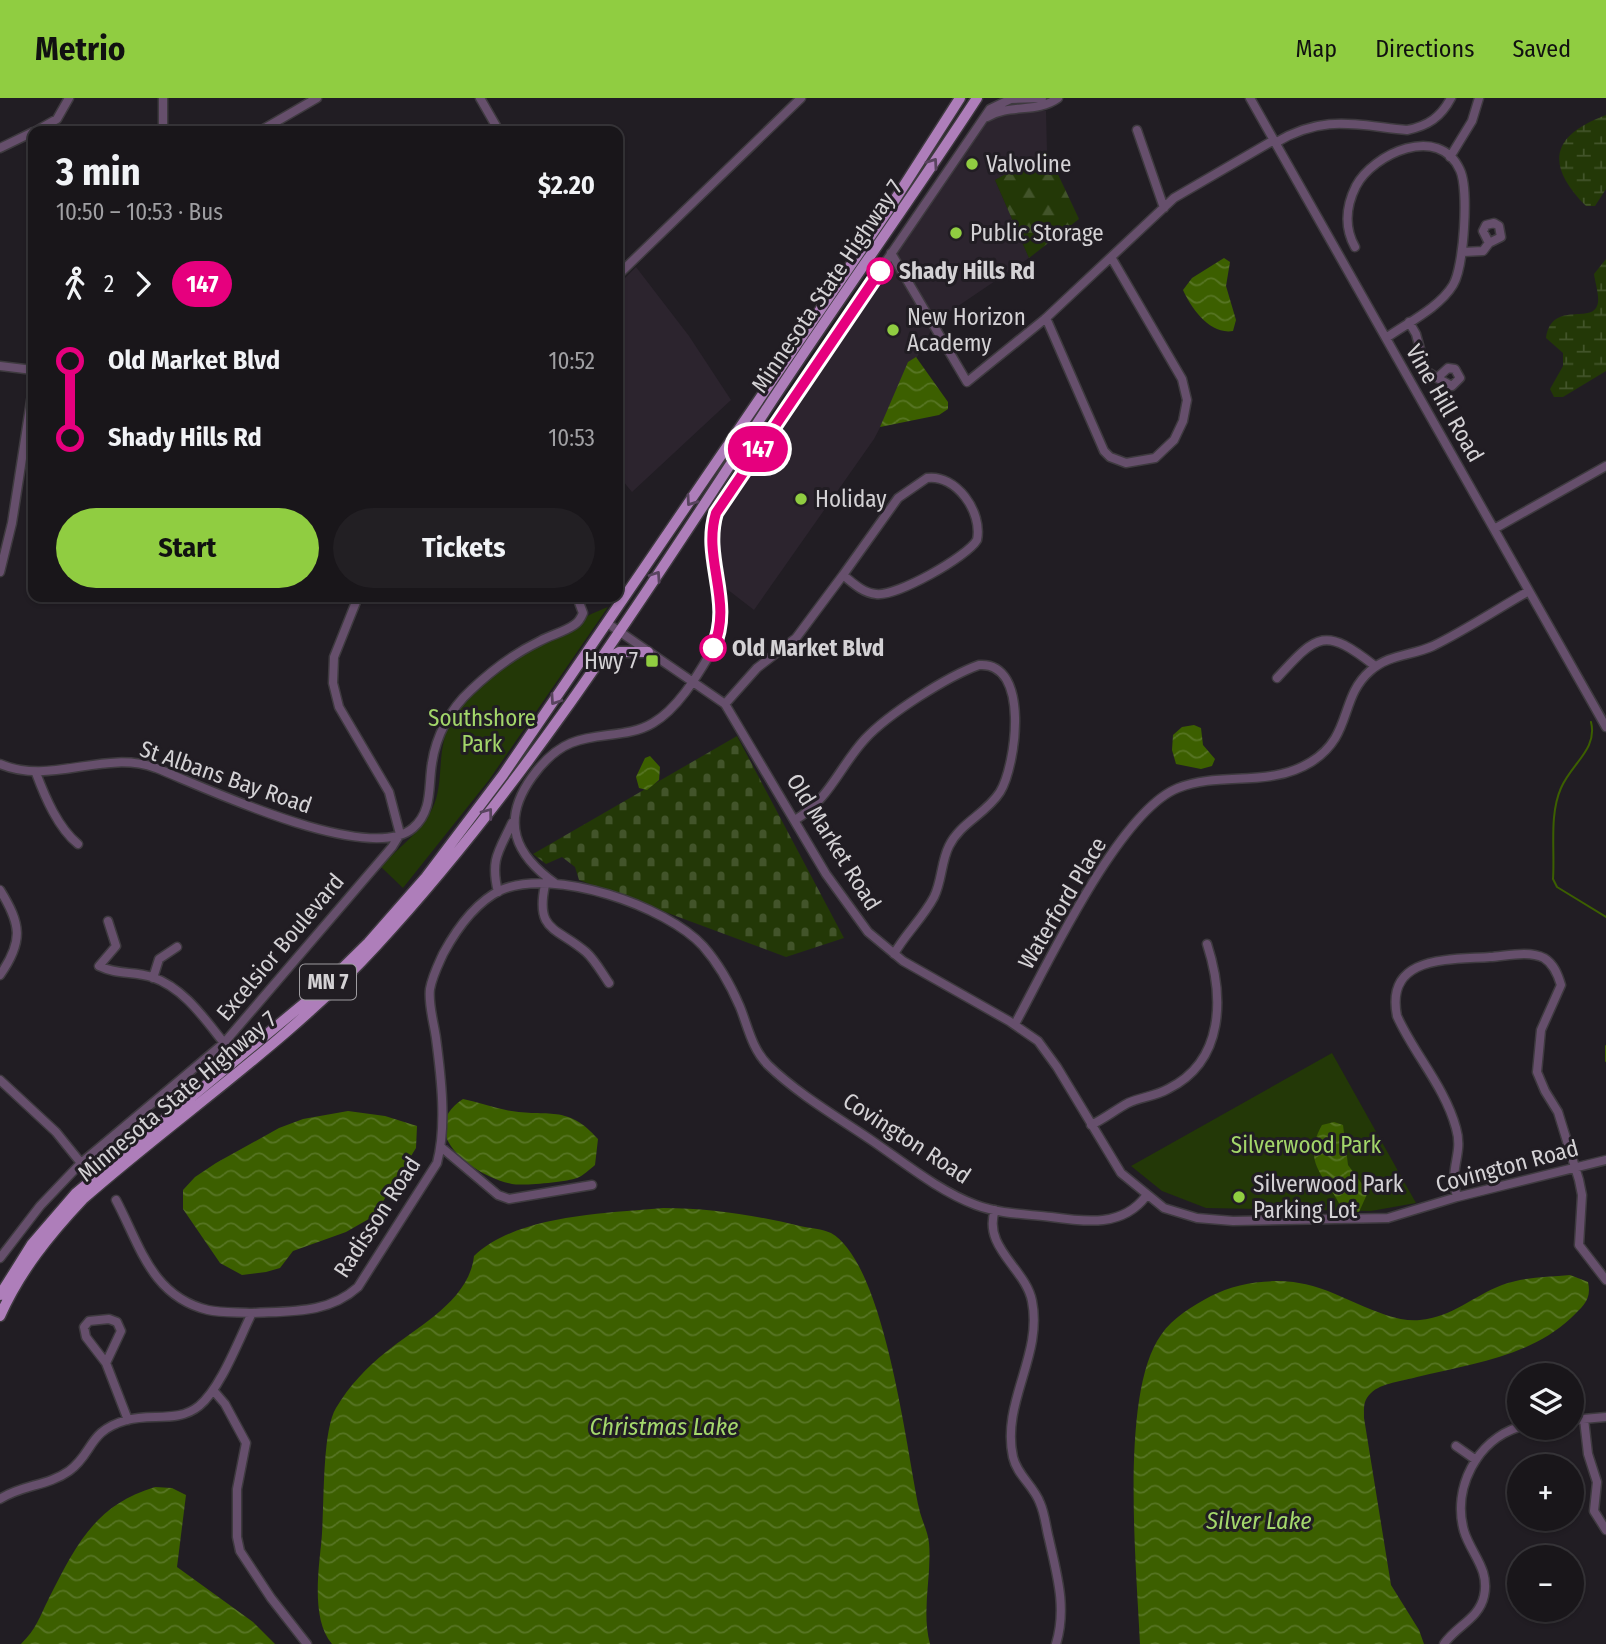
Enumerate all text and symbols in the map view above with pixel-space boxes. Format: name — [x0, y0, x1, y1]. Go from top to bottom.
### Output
text: Metrio — [35, 29, 125, 69]
text: Map — [1296, 35, 1337, 63]
text: Directions — [1375, 35, 1474, 63]
text: Saved — [1512, 35, 1571, 63]
text: 3 min — [56, 149, 141, 195]
place label: Valvoline — [986, 150, 1071, 178]
marker: Valvoline — [964, 156, 980, 172]
one-way arrow — [925, 158, 938, 171]
text: $2.20 — [538, 170, 595, 201]
street label: Minnesota State Highway 7 — [745, 174, 909, 398]
text: 10:50 – 10:53 · Bus — [56, 198, 223, 226]
place label: Public Storage — [970, 219, 1104, 247]
marker: Public Storage — [948, 225, 964, 241]
place label: Shady Hills Rd — [899, 257, 1035, 285]
marker: Shady Hills Rd — [867, 258, 893, 284]
icon: walk — [56, 265, 94, 303]
icon: forward — [124, 265, 162, 303]
text: 2 — [104, 270, 114, 298]
text: 147 — [186, 270, 218, 298]
place label: New Horizon Academy — [907, 303, 1026, 357]
marker: New Horizon Academy — [885, 322, 901, 338]
street label: Vine Hill Road — [1400, 339, 1490, 467]
text: Old Market Blvd — [108, 345, 280, 376]
text: 10:52 — [549, 347, 595, 375]
text: Shady Hills Rd — [108, 422, 262, 453]
text: 10:53 — [548, 424, 595, 452]
line badge: 147 — [718, 426, 798, 472]
text: 147 — [742, 435, 774, 463]
place label: Holiday — [815, 485, 887, 513]
marker: Holiday — [793, 491, 809, 507]
one-way arrow — [687, 493, 699, 506]
button: Start — [56, 508, 319, 588]
button: Tickets — [333, 508, 595, 588]
one-way arrow — [648, 571, 660, 584]
place label: Old Market Blvd — [732, 634, 884, 662]
marker: Old Market Blvd — [700, 635, 726, 661]
place label: Hwy 7 — [584, 647, 638, 675]
marker: Hwy 7 — [644, 653, 660, 669]
one-way arrow — [550, 692, 563, 705]
park label: Southshore Park — [428, 704, 536, 758]
street label: St Albans Bay Road — [136, 734, 316, 820]
street label: Old Market Road — [781, 768, 887, 916]
one-way arrow — [480, 809, 492, 821]
street label: Waterford Place — [1012, 832, 1112, 974]
street label: Excelsior Boulevard — [210, 868, 350, 1026]
road number: MN 7 — [300, 964, 356, 1000]
street label: Minnesota State Highway 7 — [72, 1005, 282, 1187]
street label: Covington Road — [838, 1086, 976, 1190]
park label: Silverwood Park — [1231, 1131, 1381, 1159]
street label: Covington Road — [1433, 1133, 1581, 1199]
street label: Radisson Road — [328, 1151, 426, 1283]
place label: Silverwood Park Parking Lot — [1253, 1170, 1404, 1224]
marker: Silverwood Park Parking Lot — [1231, 1189, 1247, 1205]
map controls — [1507, 1363, 1584, 1622]
button: layers — [1507, 1363, 1584, 1440]
water label: Christmas Lake — [590, 1413, 738, 1441]
button: + — [1507, 1454, 1584, 1531]
water label: Silver Lake — [1205, 1507, 1312, 1535]
button: − — [1507, 1545, 1584, 1622]

